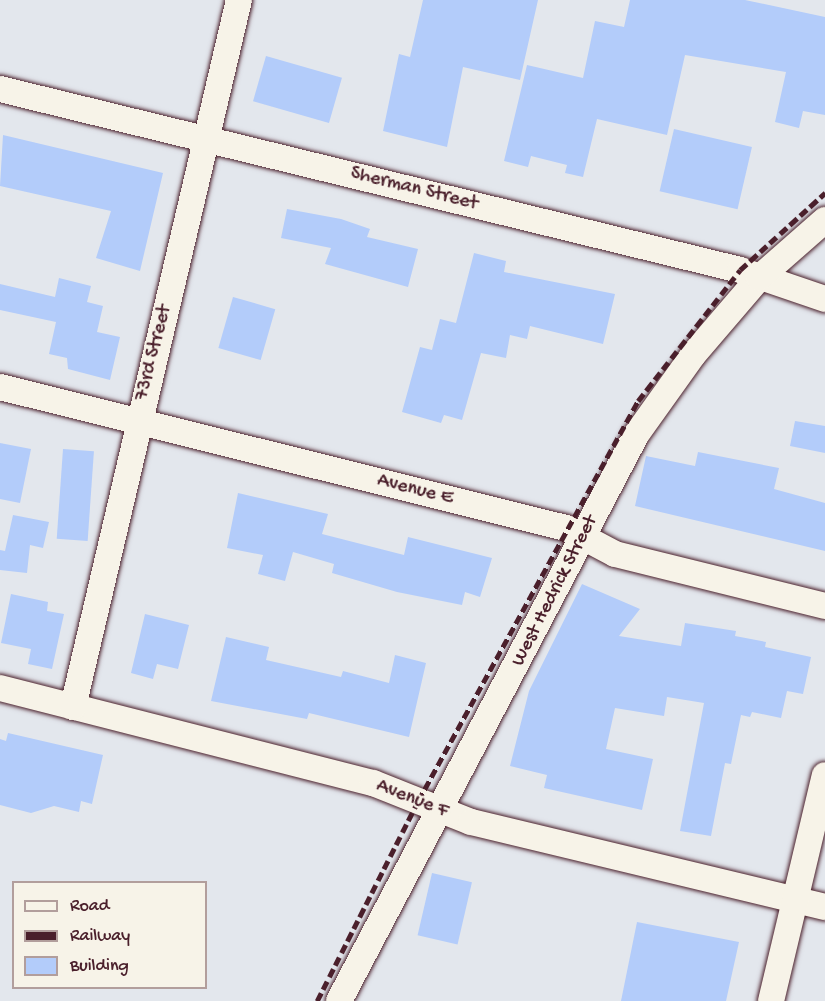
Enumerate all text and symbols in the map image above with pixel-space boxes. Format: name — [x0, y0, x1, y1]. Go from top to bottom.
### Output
street label: Sherman Street — [348, 162, 480, 216]
street label: 73rd Street — [131, 303, 177, 403]
street label: Avenue E — [375, 469, 455, 511]
street label: West Hedrick Street — [507, 511, 603, 671]
street label: Avenue F — [373, 774, 451, 824]
legend — [12, 881, 207, 989]
text: Road — [70, 896, 109, 917]
text: Railway — [70, 926, 130, 947]
text: Building — [70, 956, 129, 977]

